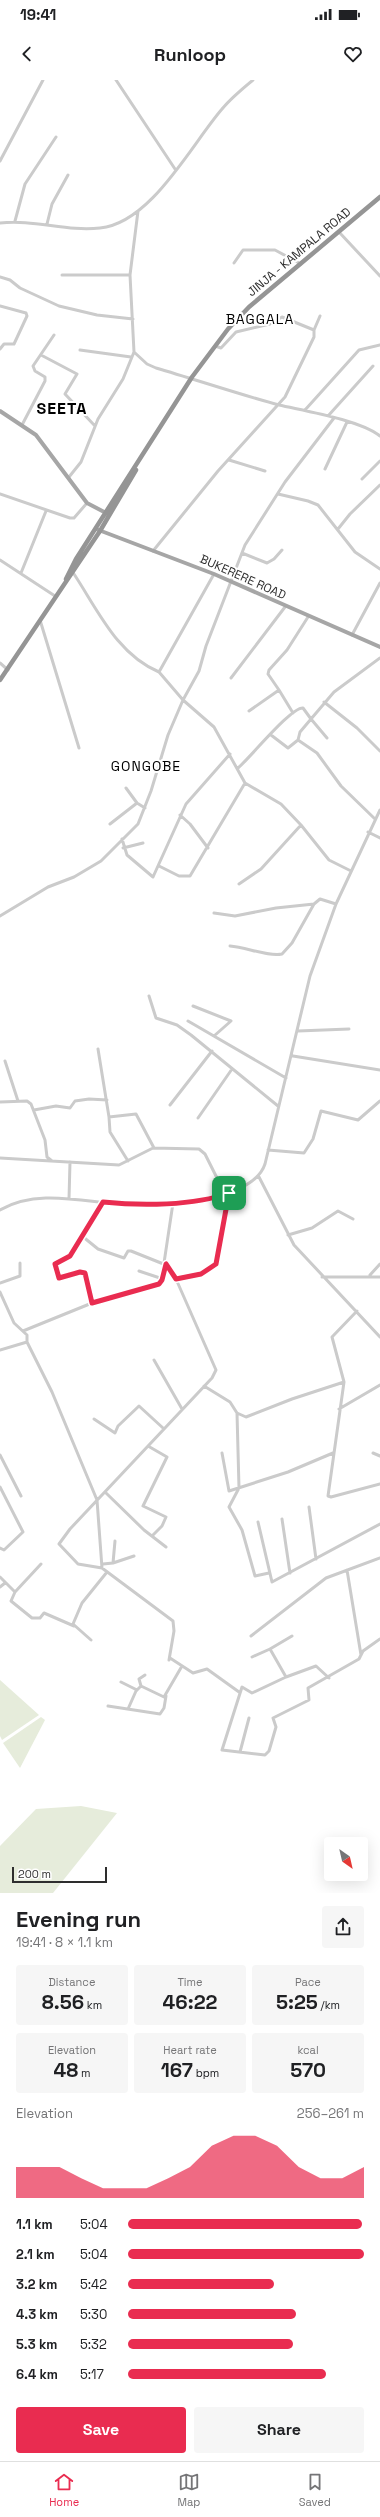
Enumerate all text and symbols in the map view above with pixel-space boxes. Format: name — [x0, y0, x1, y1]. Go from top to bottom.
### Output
text: 19:41 — [20, 5, 56, 24]
icon: back — [16, 43, 38, 65]
text: Runloop — [154, 43, 226, 66]
icon: heart — [342, 43, 364, 65]
street label: JINJA - KAMPALA ROAD — [244, 204, 354, 300]
district label: BAGGALA — [226, 310, 294, 328]
district label: SEETA — [37, 398, 87, 419]
street label: BUKERERE ROAD — [197, 551, 289, 603]
district label: GONGOBE — [111, 757, 181, 775]
pin — [212, 1176, 246, 1210]
icon: arrive — [218, 1182, 240, 1204]
north arrow — [324, 1837, 368, 1881]
map controls — [324, 1837, 368, 1881]
scale bar — [12, 1865, 107, 1884]
text: 200 m — [18, 1867, 51, 1881]
text: Evening run — [16, 1905, 141, 1933]
button: share — [322, 1906, 364, 1948]
text: 19:41 · 8 × 1.1 km — [16, 1934, 113, 1951]
text: Distance — [49, 1975, 95, 1989]
text: Time — [177, 1975, 203, 1989]
text: Pace — [295, 1975, 321, 1989]
text: 8.56 — [42, 1989, 84, 2015]
text: 46:22 — [163, 1989, 217, 2015]
text: 5:25 — [276, 1989, 318, 2015]
text: km — [84, 1998, 102, 2012]
text: /km — [318, 1998, 340, 2012]
text: Elevation — [48, 2043, 96, 2057]
text: Heart rate — [163, 2043, 217, 2057]
text: kcal — [297, 2043, 319, 2057]
text: 48 — [53, 2057, 78, 2083]
text: 167 — [161, 2057, 193, 2083]
text: 570 — [290, 2057, 326, 2083]
text: m — [78, 2066, 91, 2080]
text: bpm — [193, 2066, 219, 2080]
text: Elevation — [16, 2105, 73, 2122]
text: 256–261 m — [297, 2105, 364, 2122]
text: 1.1 km — [16, 2216, 53, 2233]
text: 5:04 — [80, 2216, 108, 2233]
text: 2.1 km — [16, 2246, 55, 2263]
text: 5:04 — [80, 2246, 108, 2263]
text: 3.2 km — [16, 2276, 57, 2293]
text: 5:42 — [80, 2276, 107, 2293]
text: 4.3 km — [16, 2306, 58, 2323]
text: 5:30 — [80, 2306, 107, 2323]
text: 5.3 km — [16, 2336, 57, 2353]
text: 5:32 — [80, 2336, 107, 2353]
text: 6.4 km — [16, 2366, 58, 2383]
text: 5:17 — [80, 2366, 104, 2383]
button: Save — [16, 2407, 186, 2453]
button: Share — [194, 2407, 364, 2453]
tab: Home — [49, 2471, 79, 2509]
tab: Map — [177, 2471, 200, 2509]
tab: Saved — [299, 2471, 331, 2509]

